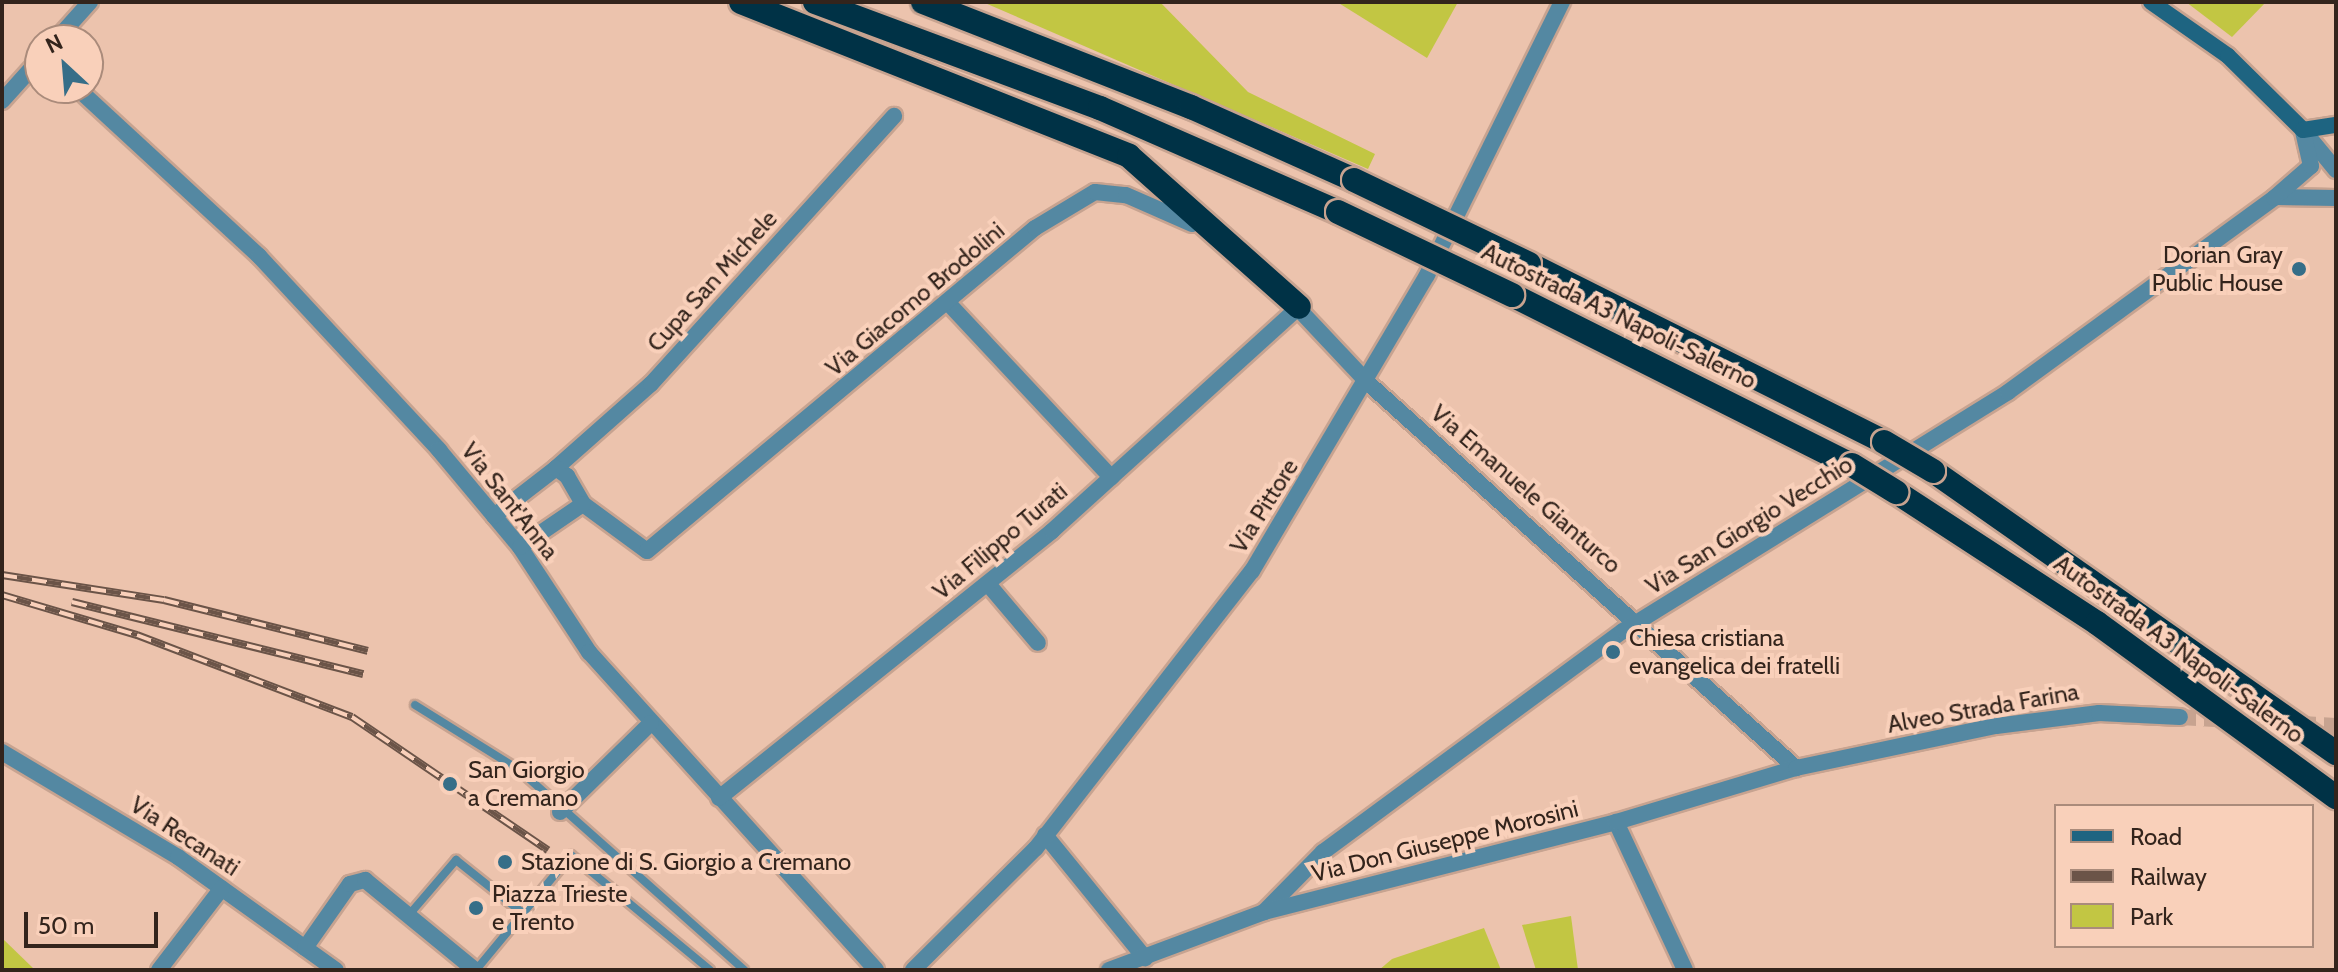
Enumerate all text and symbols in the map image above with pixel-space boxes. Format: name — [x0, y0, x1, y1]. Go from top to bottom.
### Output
north arrow — [24, 24, 104, 104]
text: N — [41, 28, 67, 59]
street label: Cupa San Michele — [641, 204, 783, 358]
street label: Via Giacomo Brodolini — [820, 216, 1010, 382]
street label: Autostrada A3 Napoli-Salerno — [1477, 237, 1761, 395]
place label: Dorian Gray Public House — [2152, 241, 2283, 297]
marker: Dorian Gray Public House — [2290, 260, 2308, 278]
street label: Via Emanuele Gianturco — [1425, 399, 1627, 579]
street label: Via Sant'Anna — [455, 437, 565, 565]
street label: Via San Giorgio Vecchio — [1640, 450, 1858, 600]
street label: Via Pittore — [1224, 454, 1304, 558]
street label: Via Filippo Turati — [927, 476, 1073, 606]
street label: Autostrada A3 Napoli-Salerno — [2049, 549, 2309, 749]
place label: Chiesa cristiana evangelica dei fratelli — [1629, 624, 1840, 680]
marker: Chiesa cristiana evangelica dei fratelli — [1604, 643, 1622, 661]
street label: Alveo Strada Farina — [1885, 677, 2081, 739]
place label: San Giorgio a Cremano — [468, 756, 585, 812]
marker: San Giorgio a Cremano — [439, 773, 461, 795]
street label: Via Recanati — [125, 790, 245, 882]
street label: Via Don Giuseppe Morosini — [1309, 794, 1581, 888]
legend — [2054, 804, 2314, 948]
text: Road — [2130, 822, 2182, 851]
place label: Stazione di S. Giorgio a Cremano — [521, 848, 851, 876]
marker: Stazione di S. Giorgio a Cremano — [496, 853, 514, 871]
text: Railway — [2130, 862, 2207, 891]
place label: Piazza Trieste e Trento — [492, 880, 628, 936]
scale bar — [28, 896, 162, 946]
marker: Piazza Trieste e Trento — [467, 899, 485, 917]
text: Park — [2130, 902, 2173, 931]
text: 50 m — [38, 911, 94, 940]

